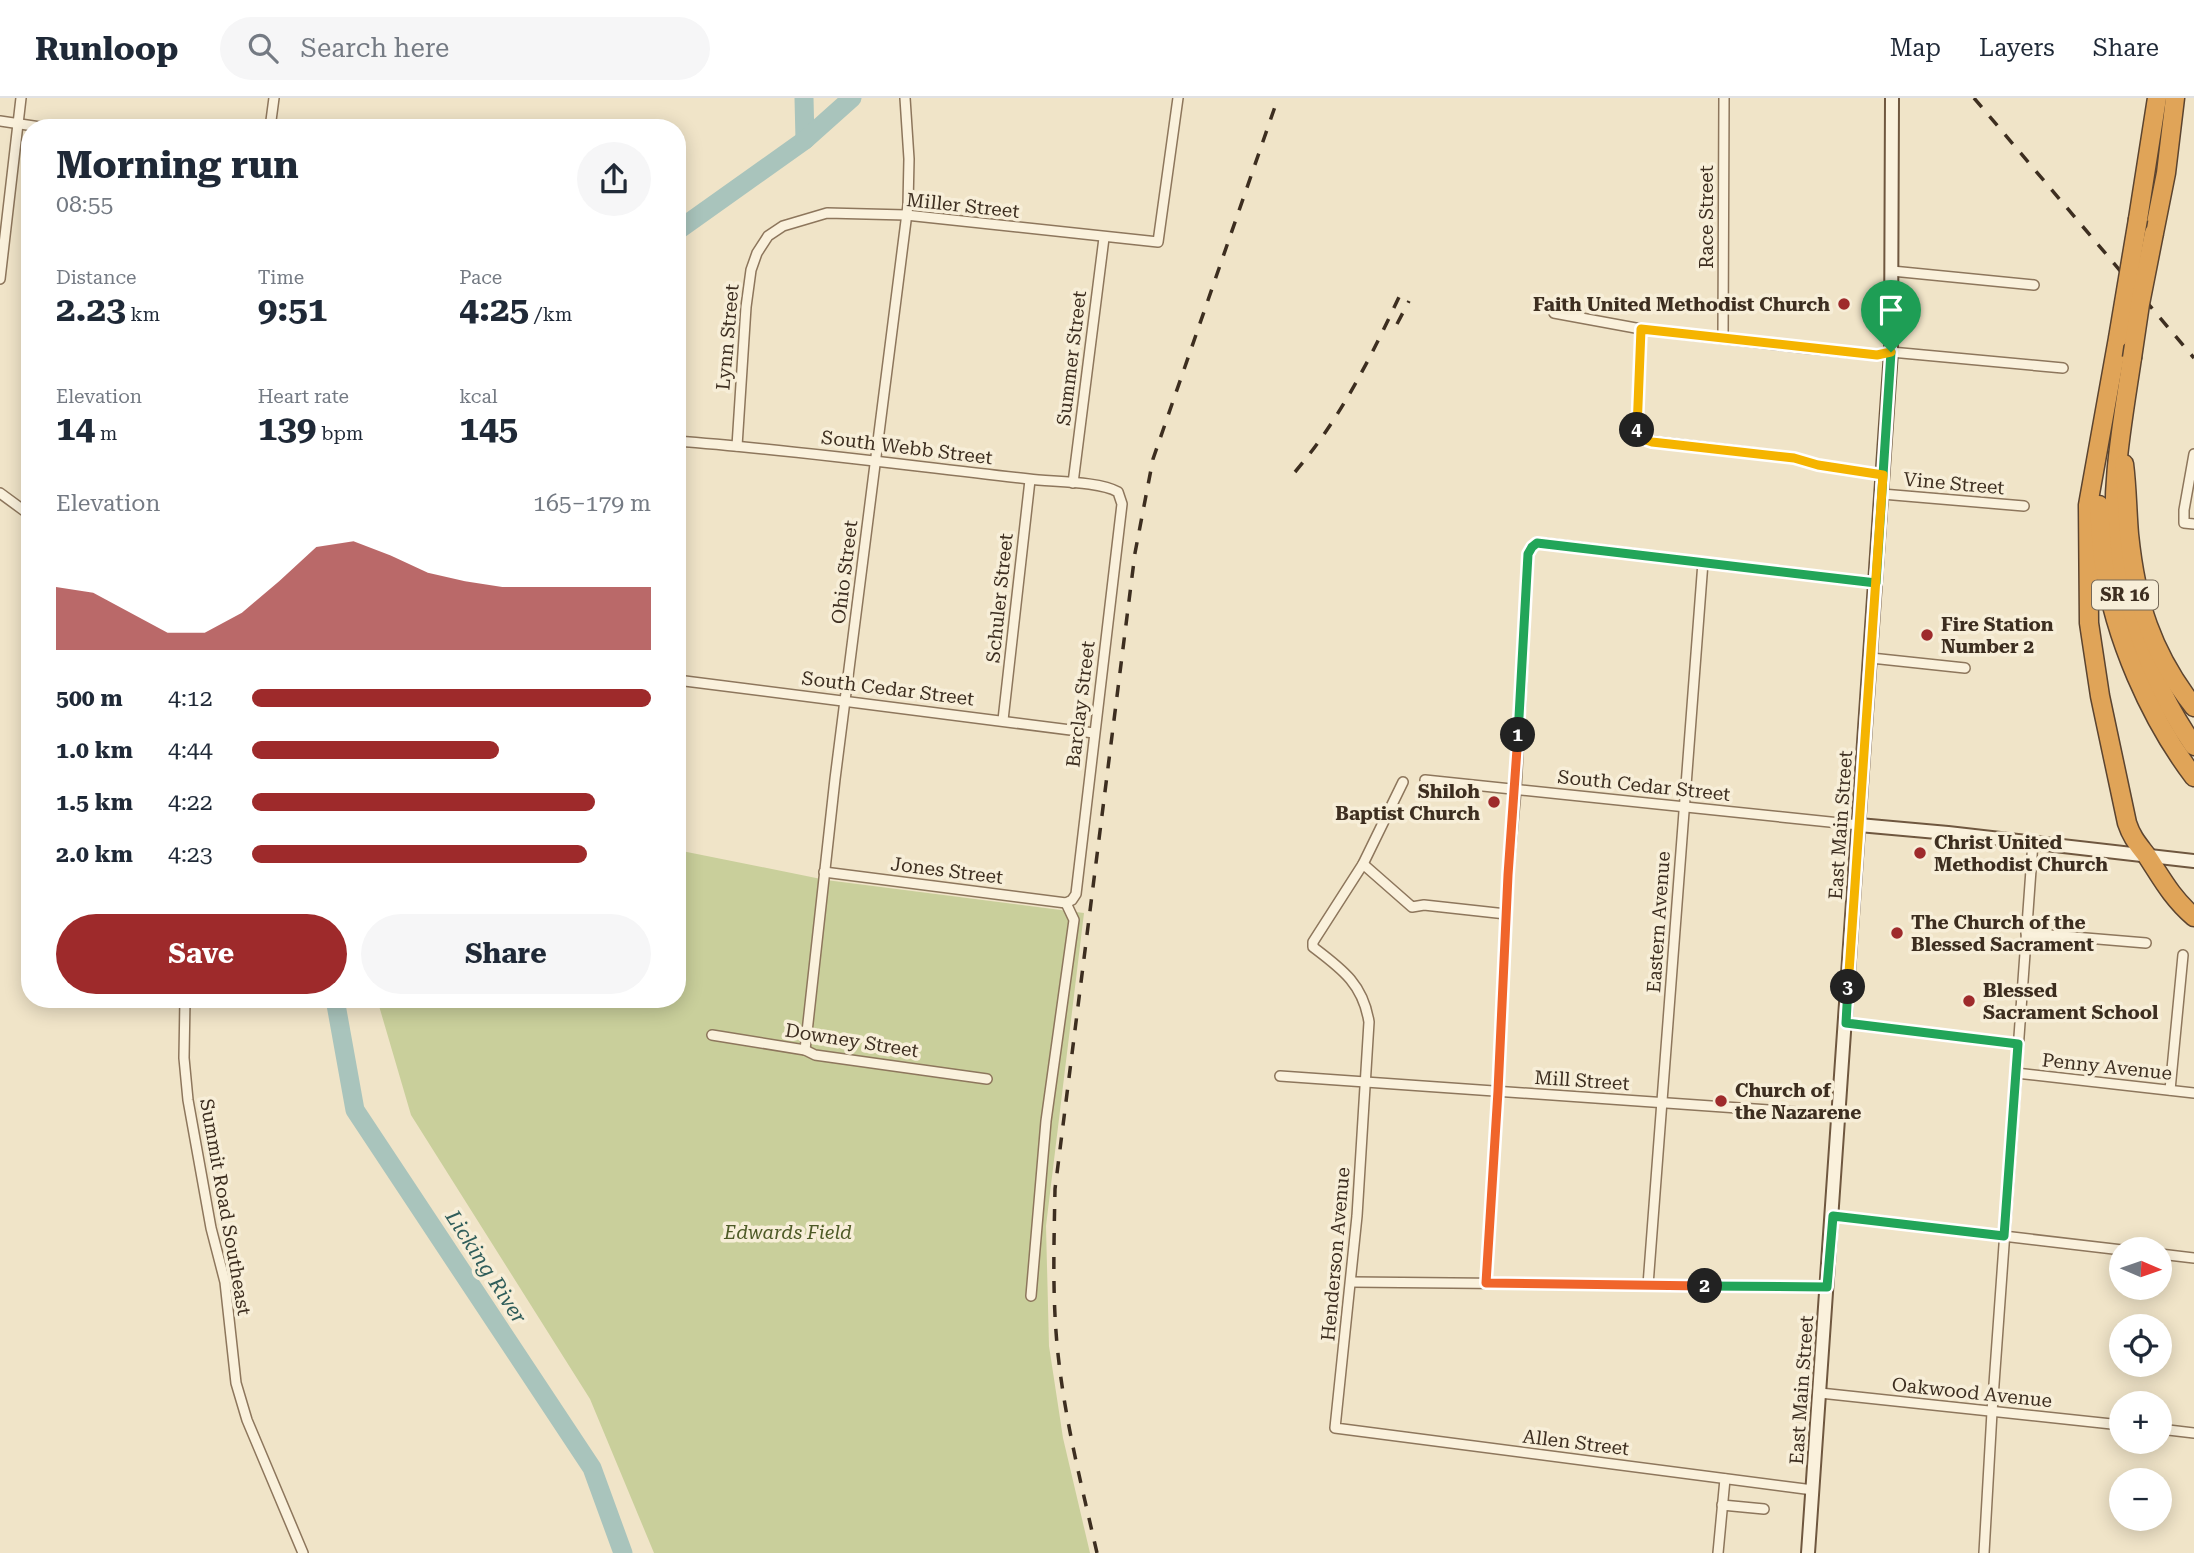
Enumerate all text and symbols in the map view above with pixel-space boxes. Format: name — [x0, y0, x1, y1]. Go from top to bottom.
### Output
search box — [220, 17, 710, 80]
text: Runloop — [35, 29, 178, 68]
icon: search — [244, 29, 282, 67]
text: Search here — [300, 33, 449, 63]
text: Map — [1890, 34, 1941, 62]
text: Layers — [1979, 34, 2055, 62]
text: Share — [2093, 34, 2159, 62]
button: share — [577, 142, 651, 216]
text: Morning run — [56, 143, 299, 187]
street label: Race Street — [1695, 165, 1718, 269]
street label: Miller Street — [905, 188, 1021, 223]
text: 08:55 — [56, 191, 113, 218]
text: Distance — [56, 266, 136, 289]
text: Time — [258, 266, 304, 289]
text: Pace — [459, 266, 502, 289]
pin — [1861, 280, 1921, 352]
street label: Lynn Street — [711, 283, 744, 391]
text: 2.23 — [56, 289, 126, 330]
text: 9:51 — [258, 289, 327, 330]
text: 4:25 — [459, 289, 529, 330]
street label: Summer Street — [1052, 289, 1091, 427]
icon: arrive — [1872, 291, 1910, 329]
place label: Faith United Methodist Church — [1533, 293, 1830, 316]
marker: Faith United Methodist Church — [1836, 296, 1852, 312]
text: km — [126, 303, 160, 326]
text: /km — [529, 303, 572, 326]
text: Elevation — [56, 385, 142, 408]
text: Heart rate — [258, 385, 349, 408]
text: kcal — [459, 385, 498, 408]
text: 14 — [56, 408, 95, 449]
text: 139 — [258, 408, 316, 449]
text: 145 — [459, 408, 518, 449]
pin: 4 — [1620, 412, 1654, 448]
text: 4 — [1631, 418, 1642, 441]
text: m — [95, 422, 117, 445]
text: bpm — [316, 422, 363, 445]
street label: South Webb Street — [820, 426, 994, 469]
street label: Vine Street — [1902, 468, 2005, 499]
text: Elevation — [56, 490, 160, 517]
text: 165–179 m — [533, 490, 651, 517]
street label: Ohio Street — [827, 519, 862, 625]
street label: Schuler Street — [981, 532, 1018, 664]
road number: SR 16 — [2092, 580, 2158, 610]
place label: Fire Station Number 2 — [1941, 613, 2054, 658]
marker: Fire Station Number 2 — [1919, 627, 1935, 643]
street label: Barclay Street — [1061, 639, 1100, 769]
street label: South Cedar Street — [800, 667, 976, 710]
text: 500 m — [56, 685, 123, 712]
text: 4:12 — [168, 685, 213, 712]
pin: 1 — [1500, 718, 1536, 752]
text: 1 — [1512, 723, 1523, 746]
text: 1.0 km — [56, 737, 133, 764]
text: 4:44 — [168, 737, 213, 764]
street label: East Main Street — [1824, 750, 1857, 900]
street label: South Cedar Street — [1556, 765, 1732, 806]
place label: Shiloh Baptist Church — [1335, 780, 1480, 825]
text: 1.5 km — [56, 789, 133, 816]
text: 4:22 — [168, 789, 213, 816]
marker: Shiloh Baptist Church — [1486, 794, 1502, 810]
place label: Christ United Methodist Church — [1934, 831, 2108, 876]
text: 2.0 km — [56, 841, 133, 868]
text: 4:23 — [168, 841, 213, 868]
marker: Christ United Methodist Church — [1912, 845, 1928, 861]
street label: Eastern Avenue — [1642, 850, 1675, 994]
street label: Jones Street — [889, 852, 1004, 889]
place label: The Church of the Blessed Sacrament — [1911, 911, 2094, 956]
button: Save — [56, 914, 347, 994]
button: Share — [361, 914, 651, 994]
marker: The Church of the Blessed Sacrament — [1889, 925, 1905, 941]
pin: 3 — [1830, 970, 1866, 1004]
text: 3 — [1842, 975, 1853, 998]
place label: Blessed Sacrament School — [1983, 979, 2158, 1024]
marker: Blessed Sacrament School — [1961, 993, 1977, 1009]
street label: Downey Street — [784, 1019, 920, 1062]
street label: Penny Avenue — [2041, 1048, 2173, 1085]
street label: Mill Street — [1534, 1066, 1630, 1095]
place label: Church of the Nazarene — [1735, 1079, 1861, 1124]
marker: Church of the Nazarene — [1713, 1093, 1729, 1109]
street label: Summit Road Southeast — [195, 1097, 256, 1317]
street label: Henderson Avenue — [1316, 1166, 1355, 1342]
water label: Licking River — [440, 1205, 532, 1328]
park label: Edwards Field — [723, 1221, 852, 1244]
north arrow — [2109, 1237, 2172, 1300]
map controls — [2109, 1237, 2172, 1531]
pin: 2 — [1688, 1268, 1722, 1304]
text: 2 — [1699, 1274, 1710, 1297]
button: locate — [2109, 1314, 2172, 1377]
street label: East Main Street — [1785, 1315, 1818, 1465]
street label: Oakwood Avenue — [1891, 1373, 2053, 1412]
button: + — [2109, 1391, 2172, 1454]
street label: Allen Street — [1521, 1425, 1631, 1460]
button: − — [2109, 1468, 2172, 1531]

